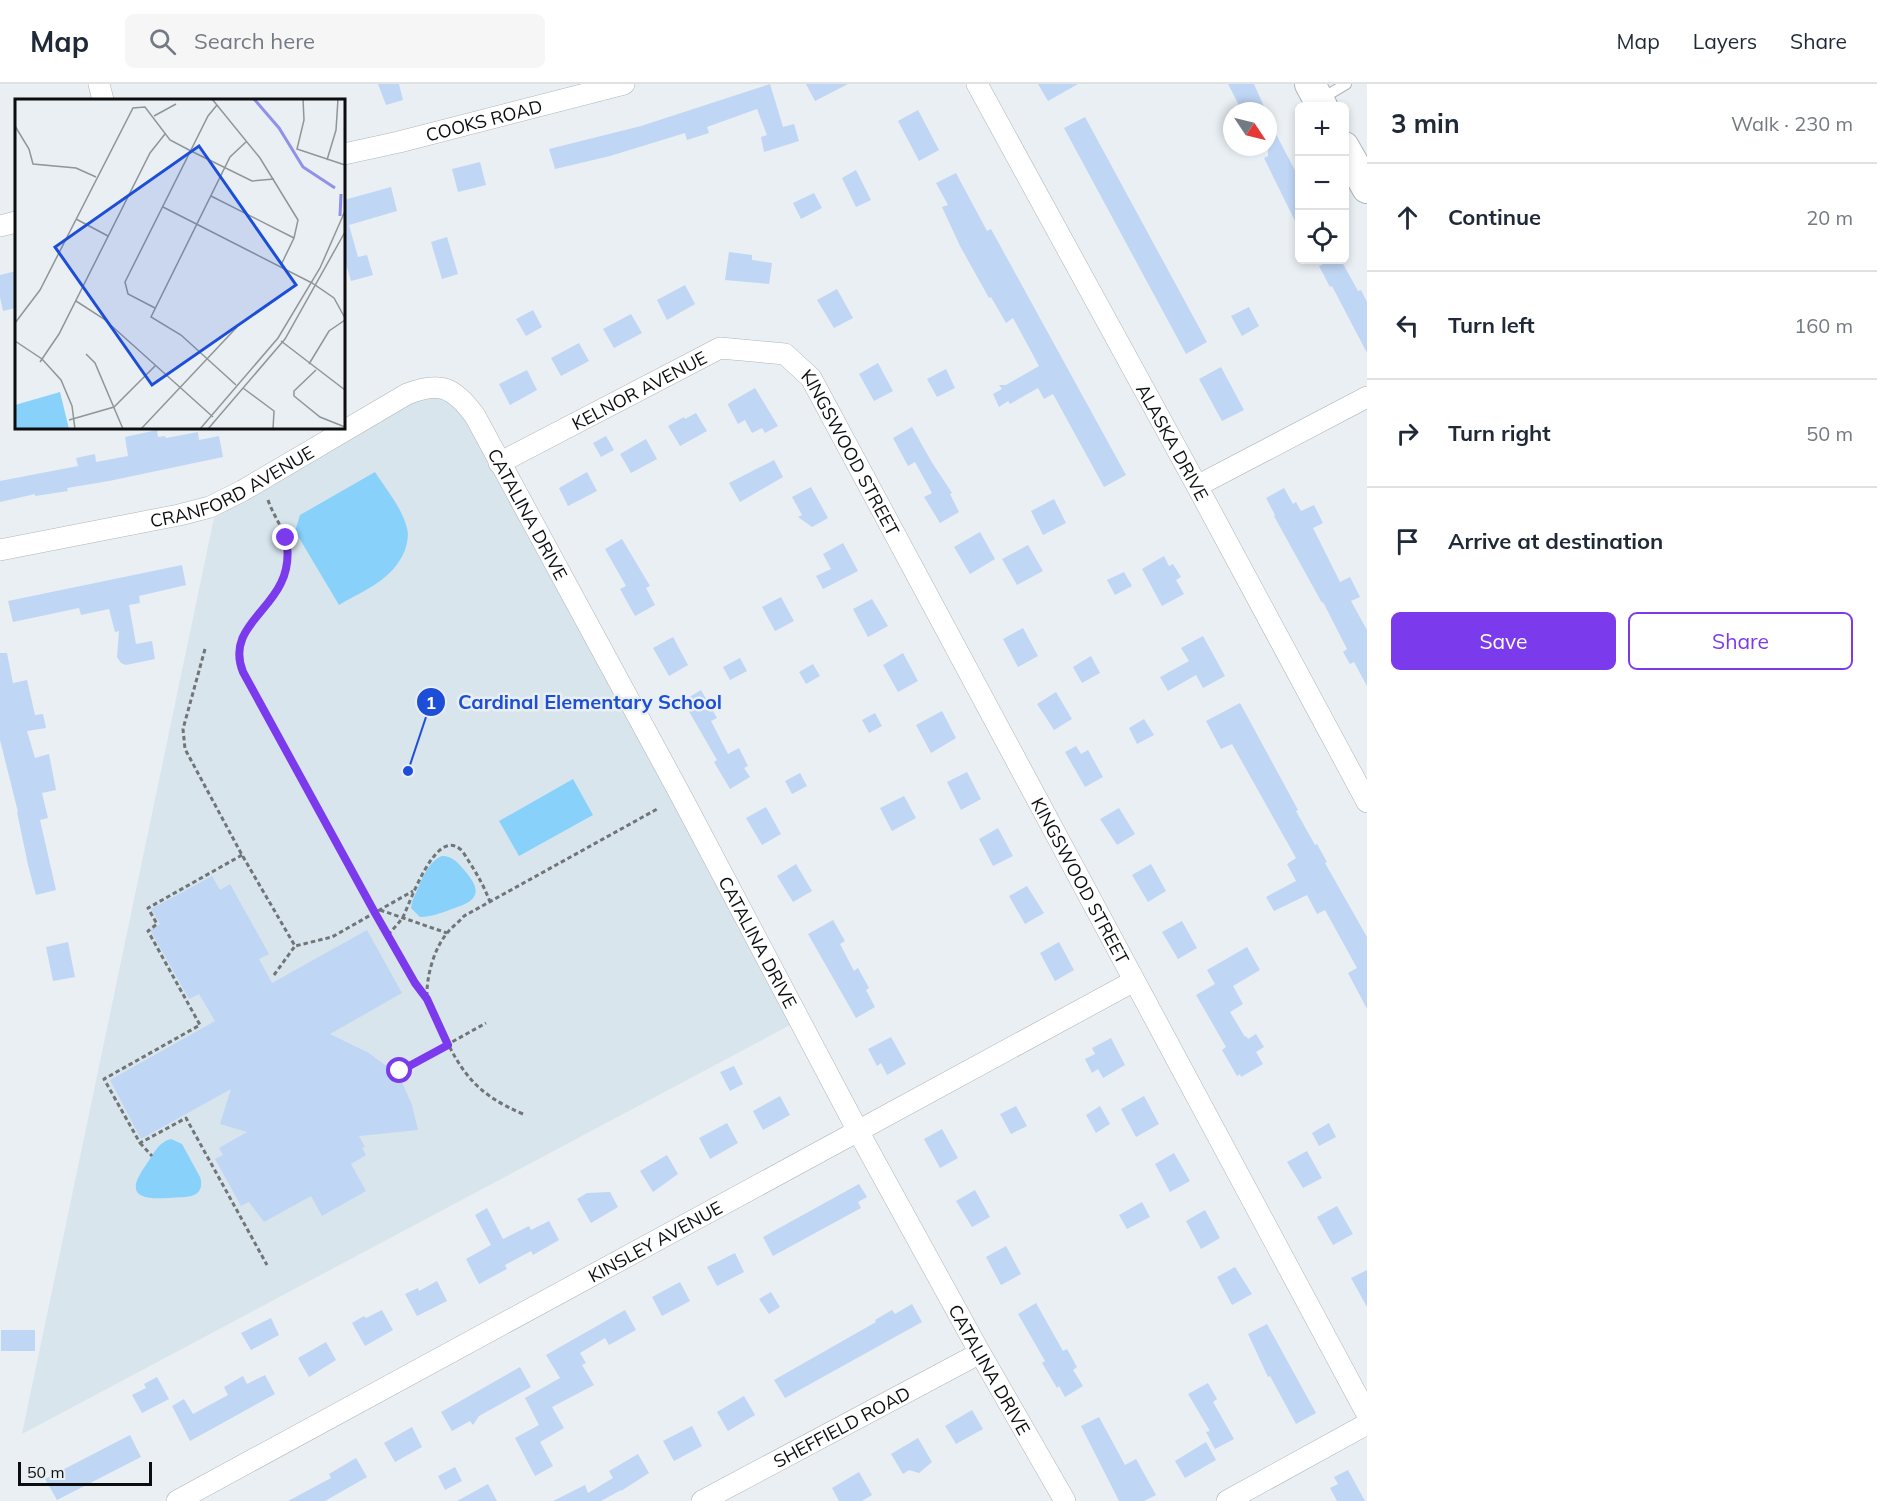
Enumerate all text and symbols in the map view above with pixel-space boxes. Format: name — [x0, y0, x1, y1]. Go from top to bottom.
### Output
search box — [125, 14, 545, 68]
text: Map — [30, 24, 89, 59]
icon: search — [146, 25, 179, 58]
text: Search here — [194, 27, 315, 55]
text: Map — [1617, 28, 1660, 54]
text: Layers — [1693, 28, 1757, 54]
text: Share — [1790, 28, 1847, 54]
street label: COOKS ROAD — [423, 94, 545, 146]
inset map — [15, 99, 345, 429]
north arrow — [1223, 102, 1277, 156]
map controls — [1295, 102, 1349, 264]
button: + — [1295, 102, 1349, 156]
text: 3 min — [1391, 107, 1460, 140]
text: Walk · 230 m — [1731, 111, 1853, 136]
button: − — [1295, 156, 1349, 210]
icon: ahead — [1391, 201, 1424, 234]
text: Continue — [1448, 203, 1541, 231]
text: 20 m — [1806, 205, 1853, 230]
button: locate — [1295, 210, 1349, 264]
icon: left — [1391, 309, 1424, 342]
text: Turn left — [1448, 311, 1535, 339]
text: 160 m — [1794, 313, 1853, 338]
street label: KELNOR AVENUE — [568, 345, 711, 435]
street label: KINGSWOOD STREET — [797, 364, 905, 539]
street label: ALASKA DRIVE — [1132, 380, 1214, 504]
icon: right — [1391, 417, 1424, 450]
text: Turn right — [1448, 419, 1551, 447]
text: 50 m — [1806, 421, 1853, 446]
street label: CRANFORD AVENUE — [148, 440, 318, 532]
street label: CATALINA DRIVE — [483, 444, 573, 584]
route end — [272, 524, 298, 550]
icon: arrive — [1391, 525, 1424, 558]
text: Arrive at destination — [1448, 527, 1663, 555]
button: Save — [1391, 612, 1616, 670]
button: Share — [1628, 612, 1853, 670]
callout: Cardinal Elementary School — [416, 683, 734, 721]
text: Cardinal Elementary School — [458, 689, 722, 714]
text: 1 — [426, 691, 436, 714]
street label: KINGSWOOD STREET — [1027, 793, 1135, 968]
street label: CATALINA DRIVE — [714, 872, 803, 1012]
route start — [386, 1057, 412, 1083]
street label: KINSLEY AVENUE — [584, 1196, 726, 1287]
street label: CATALINA DRIVE — [944, 1300, 1036, 1439]
street label: SHEFFIELD ROAD — [769, 1381, 914, 1473]
scale bar — [18, 1459, 152, 1486]
text: 50 m — [27, 1462, 64, 1482]

